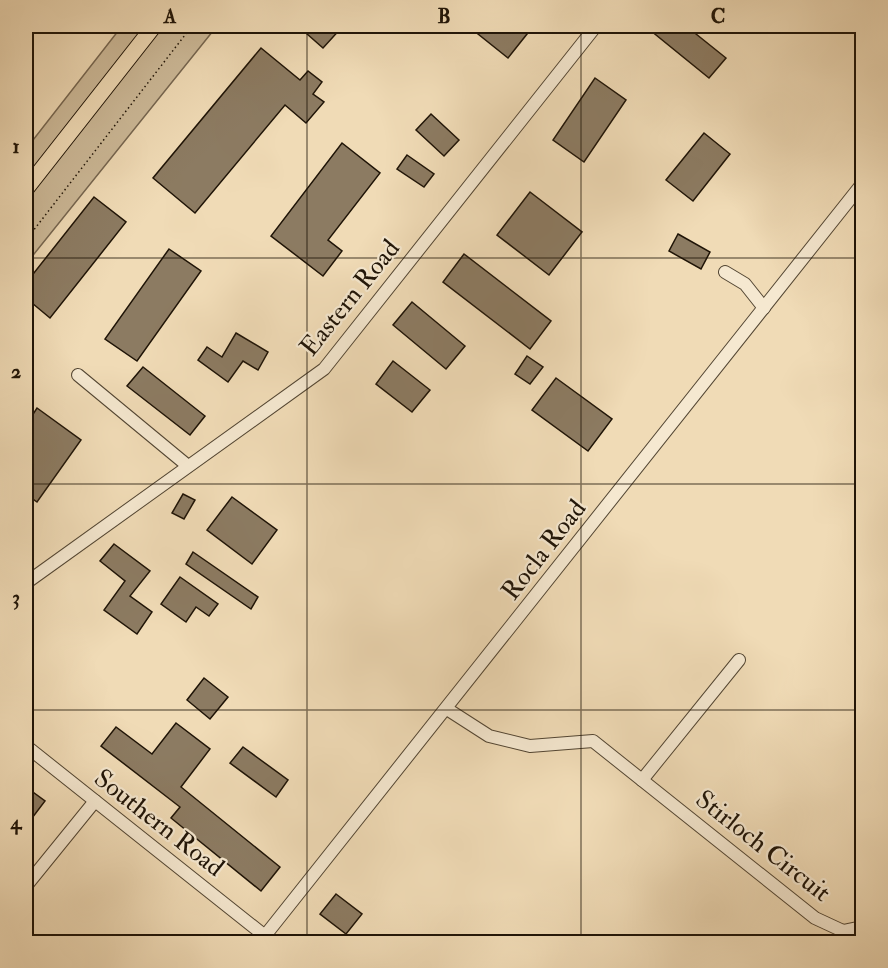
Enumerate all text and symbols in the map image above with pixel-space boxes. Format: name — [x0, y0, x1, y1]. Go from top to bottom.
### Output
text: A — [163, 4, 177, 29]
text: B — [437, 4, 451, 29]
text: C — [711, 4, 725, 29]
text: 1 — [12, 134, 20, 159]
street label: Eastern Road — [293, 233, 407, 363]
text: 2 — [11, 359, 21, 384]
street label: Rocla Road — [495, 493, 593, 607]
text: 3 — [12, 585, 20, 610]
street label: Southern Road — [88, 762, 231, 884]
street label: Stirloch Circuit — [689, 783, 837, 909]
text: 4 — [10, 810, 23, 835]

